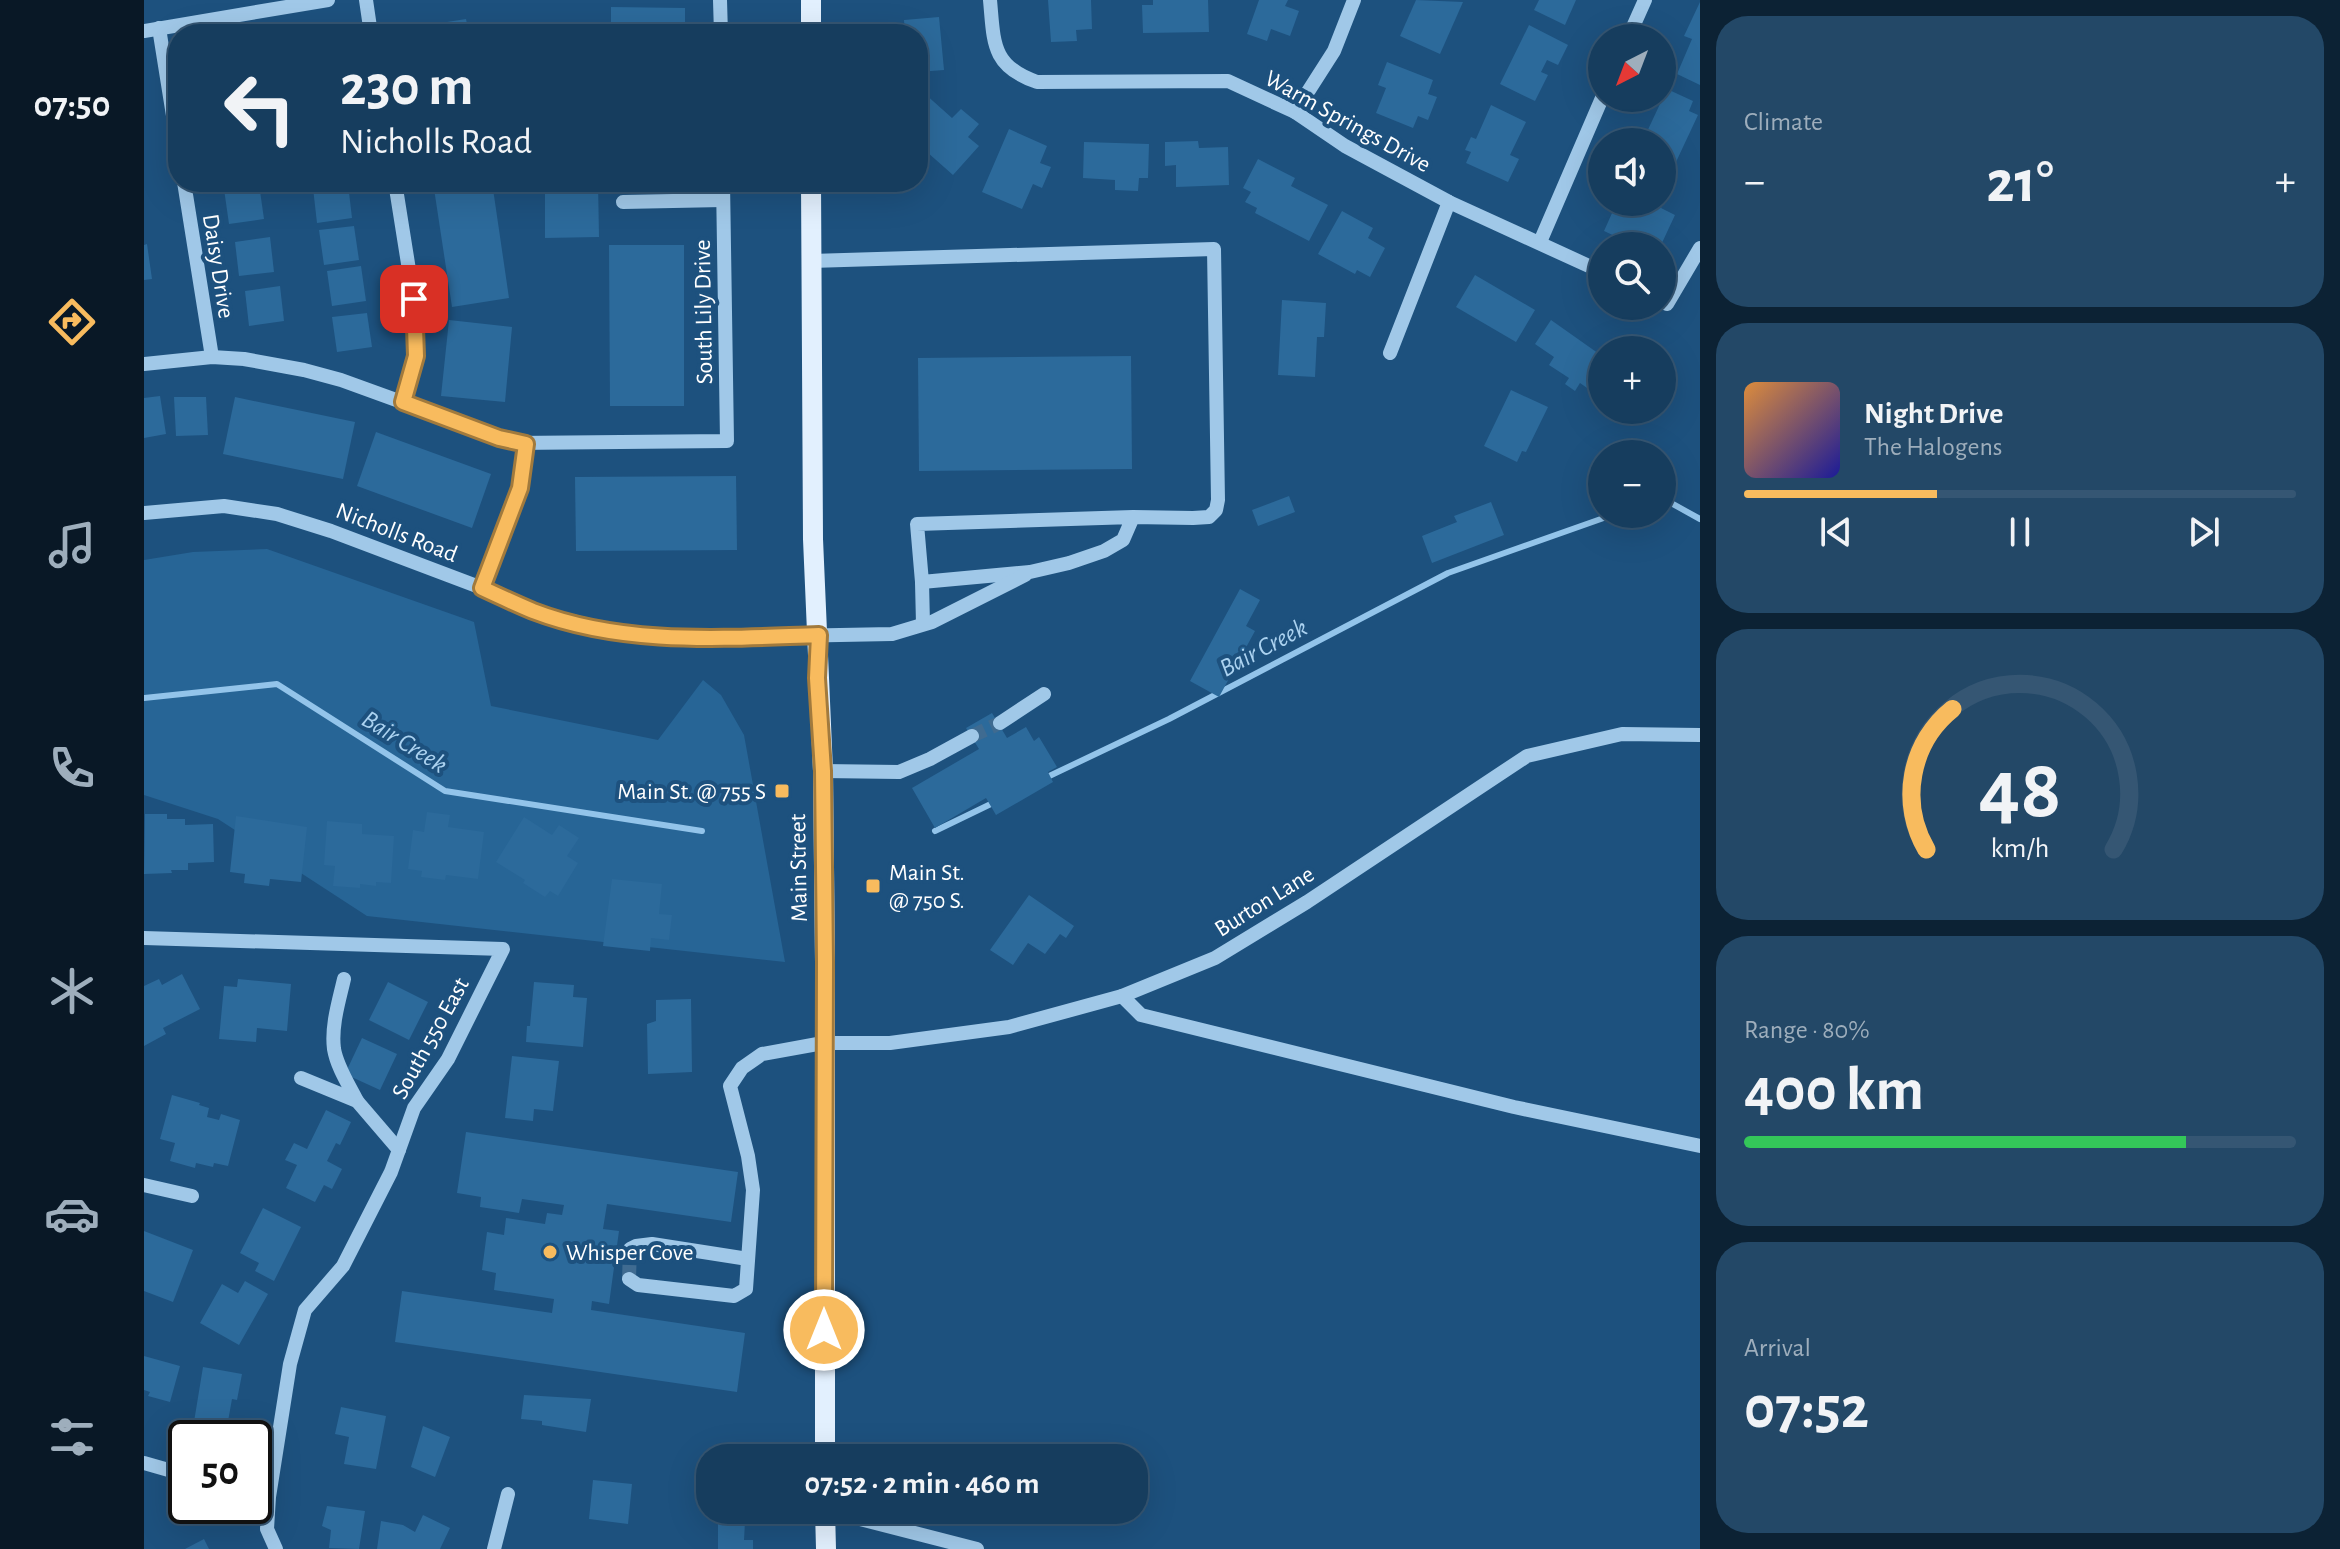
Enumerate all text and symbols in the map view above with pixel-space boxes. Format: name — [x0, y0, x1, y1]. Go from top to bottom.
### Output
north arrow — [1588, 24, 1676, 112]
map controls — [1588, 24, 1676, 528]
icon: left — [208, 56, 312, 160]
text: 230 m — [340, 59, 473, 115]
street label: Warm Springs Drive — [1261, 66, 1434, 177]
text: 07:50 — [34, 87, 110, 123]
text: Climate — [1744, 109, 1823, 135]
text: Nicholls Road — [340, 124, 532, 160]
button: sound — [1588, 128, 1676, 216]
text: 21° — [1986, 153, 2054, 213]
text: − — [1744, 160, 1765, 204]
text: + — [2275, 160, 2296, 204]
street label: Daisy Drive — [198, 212, 238, 320]
button: search — [1588, 232, 1676, 320]
street label: South Lily Drive — [691, 239, 717, 385]
pin — [380, 265, 448, 333]
icon: arrive — [392, 277, 436, 321]
icon: directions — [44, 294, 100, 350]
button: + — [1588, 336, 1676, 424]
text: Night Drive — [1864, 399, 2003, 429]
text: The Halogens — [1864, 434, 2002, 460]
button: − — [1588, 440, 1676, 528]
street label: Nicholls Road — [333, 499, 461, 567]
icon: previous — [1814, 510, 1858, 554]
icon: pause — [1998, 510, 2042, 554]
icon: next — [2182, 510, 2226, 554]
icon: music — [44, 517, 100, 573]
water label: Bair Creek — [1215, 614, 1311, 682]
water label: Bair Creek — [357, 706, 452, 778]
icon: phone — [44, 740, 100, 796]
text: 48 — [1979, 749, 2061, 833]
place label: Main St. @ 755 S — [617, 780, 766, 804]
marker: Main St. @ 755 S — [773, 782, 791, 800]
street label: Main Street — [786, 813, 812, 922]
text: km/h — [1991, 835, 2049, 864]
place label: Main St. @ 750 S. — [889, 861, 965, 913]
street label: Burton Lane — [1211, 862, 1318, 942]
marker: Main St. @ 750 S. — [864, 877, 882, 895]
icon: climate — [44, 963, 100, 1019]
street label: South 550 East — [388, 974, 474, 1103]
text: Range · 80% — [1744, 1017, 1870, 1043]
text: 400 km — [1744, 1061, 1924, 1121]
icon: car — [44, 1186, 100, 1242]
place label: Whisper Cove — [566, 1241, 694, 1265]
marker: Whisper Cove — [541, 1243, 559, 1261]
position arrow — [782, 1288, 866, 1372]
text: Arrival — [1744, 1335, 1811, 1361]
text: 07:52 — [1744, 1379, 1869, 1439]
icon: filters — [44, 1409, 100, 1465]
speed limit sign: 50 — [168, 1420, 272, 1524]
text: 07:52 · 2 min · 460 m — [805, 1469, 1039, 1499]

